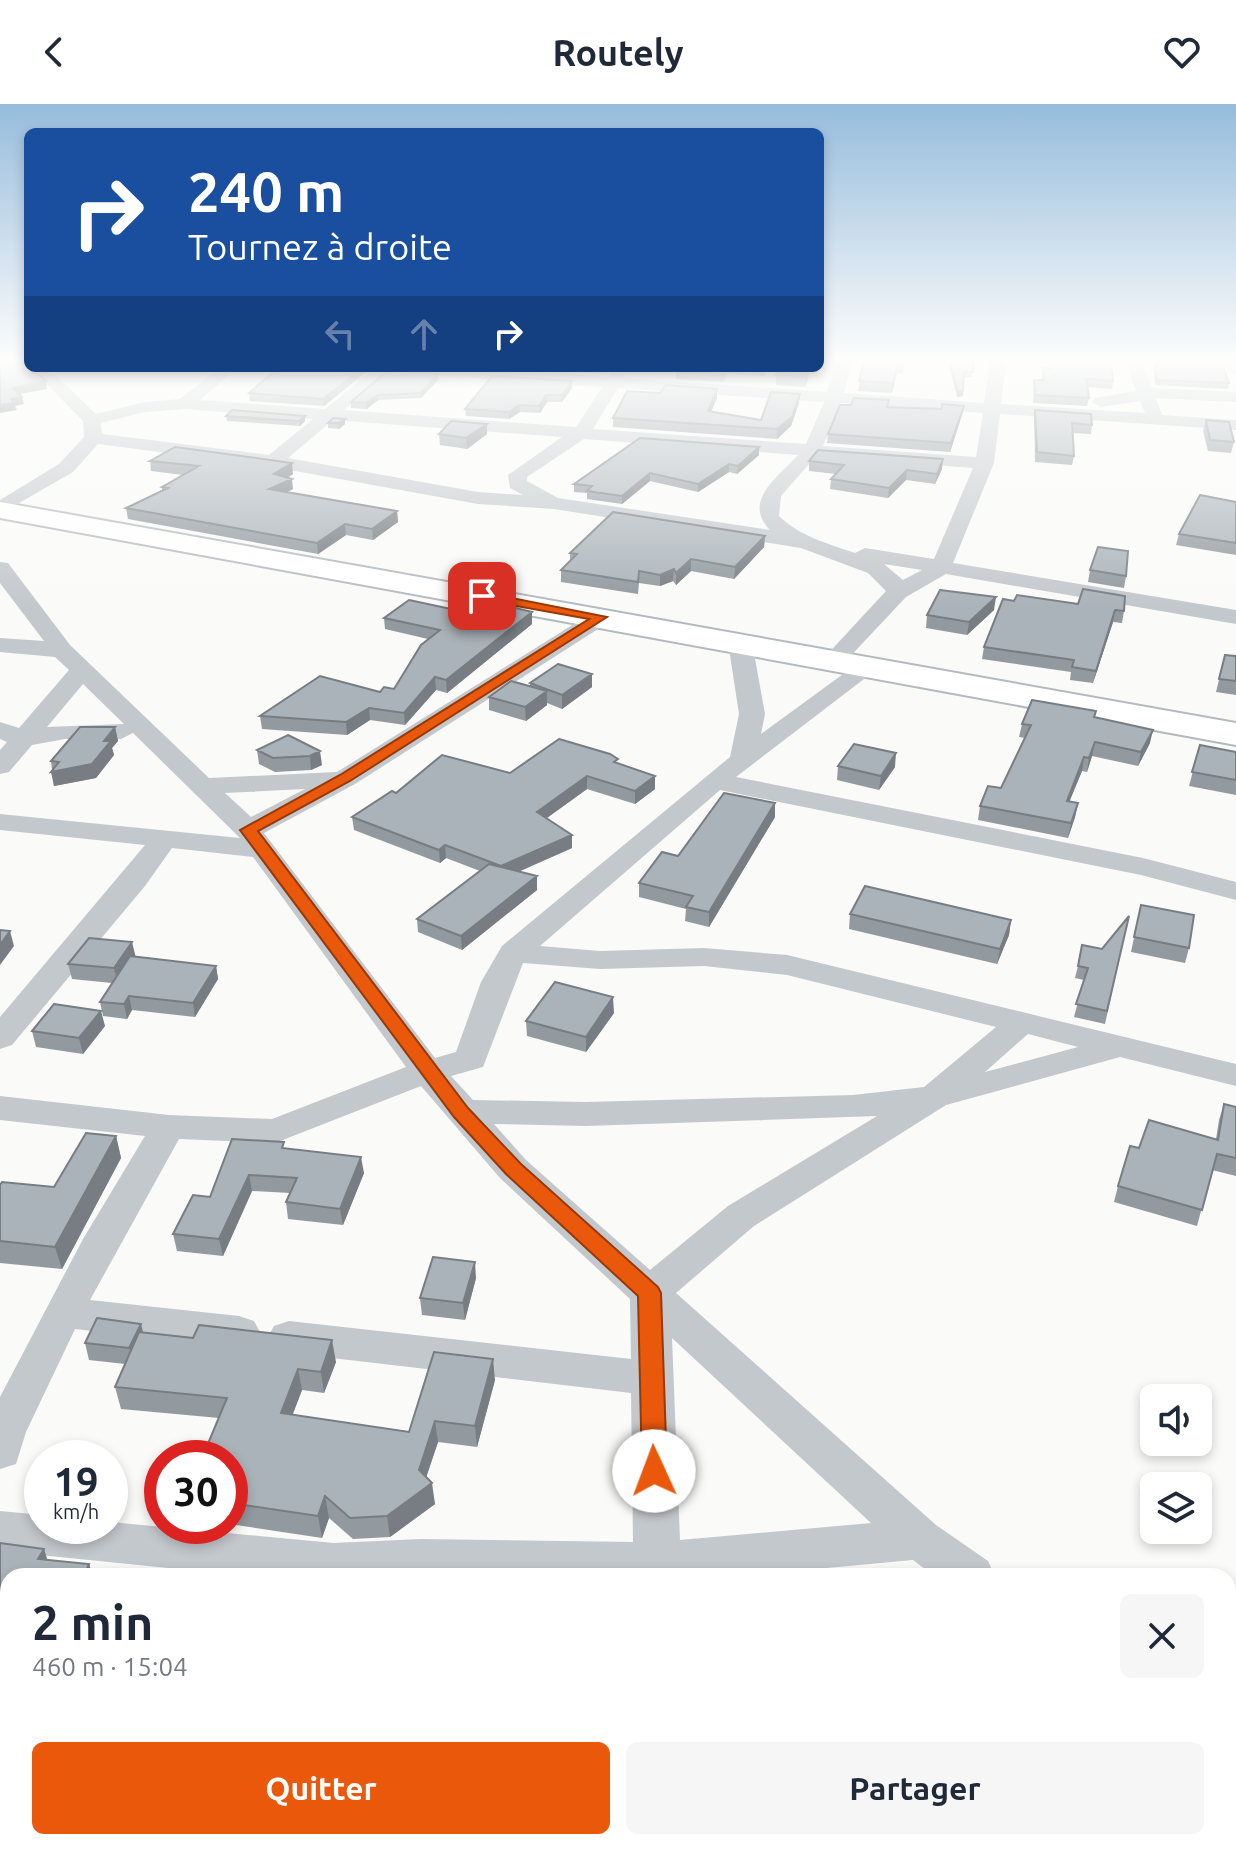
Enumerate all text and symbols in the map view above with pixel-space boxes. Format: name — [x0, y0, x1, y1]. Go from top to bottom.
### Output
icon: back — [32, 30, 76, 74]
icon: heart — [1160, 30, 1204, 74]
text: Routely — [552, 32, 684, 73]
icon: right — [56, 160, 160, 264]
text: 240 m — [188, 160, 344, 223]
text: Tournez à droite — [188, 226, 452, 267]
icon: left — [318, 312, 362, 356]
icon: ahead — [402, 312, 446, 356]
icon: right — [486, 312, 530, 356]
pin — [448, 562, 516, 630]
icon: arrive — [460, 574, 504, 618]
map controls — [1140, 1384, 1212, 1544]
button: sound — [1140, 1384, 1212, 1456]
position arrow — [612, 1429, 696, 1513]
speed limit sign: 30 — [144, 1440, 248, 1544]
text: 19 — [53, 1459, 99, 1504]
button: layers — [1140, 1472, 1212, 1544]
text: km/h — [53, 1500, 99, 1523]
button: close — [1120, 1594, 1204, 1678]
text: 2 min — [32, 1595, 153, 1649]
text: 460 m · 15:04 — [32, 1652, 188, 1681]
button: Quitter — [32, 1742, 610, 1834]
button: Partager — [626, 1742, 1204, 1834]

